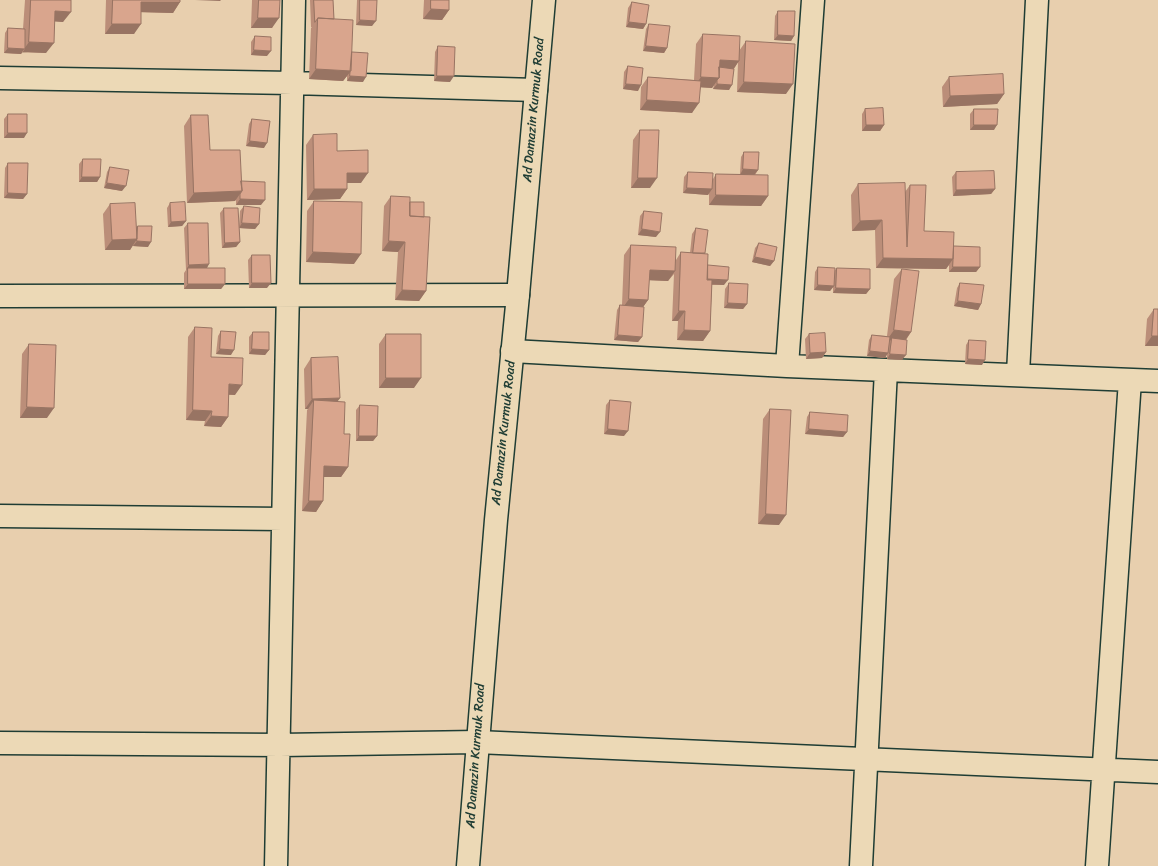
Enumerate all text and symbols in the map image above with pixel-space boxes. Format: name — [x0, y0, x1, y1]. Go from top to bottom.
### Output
street label: Ad Damazin Kurmuk Road — [520, 37, 548, 183]
street label: Ad Damazin Kurmuk Road — [489, 360, 519, 506]
street label: Ad Damazin Kurmuk Road — [463, 683, 489, 829]

